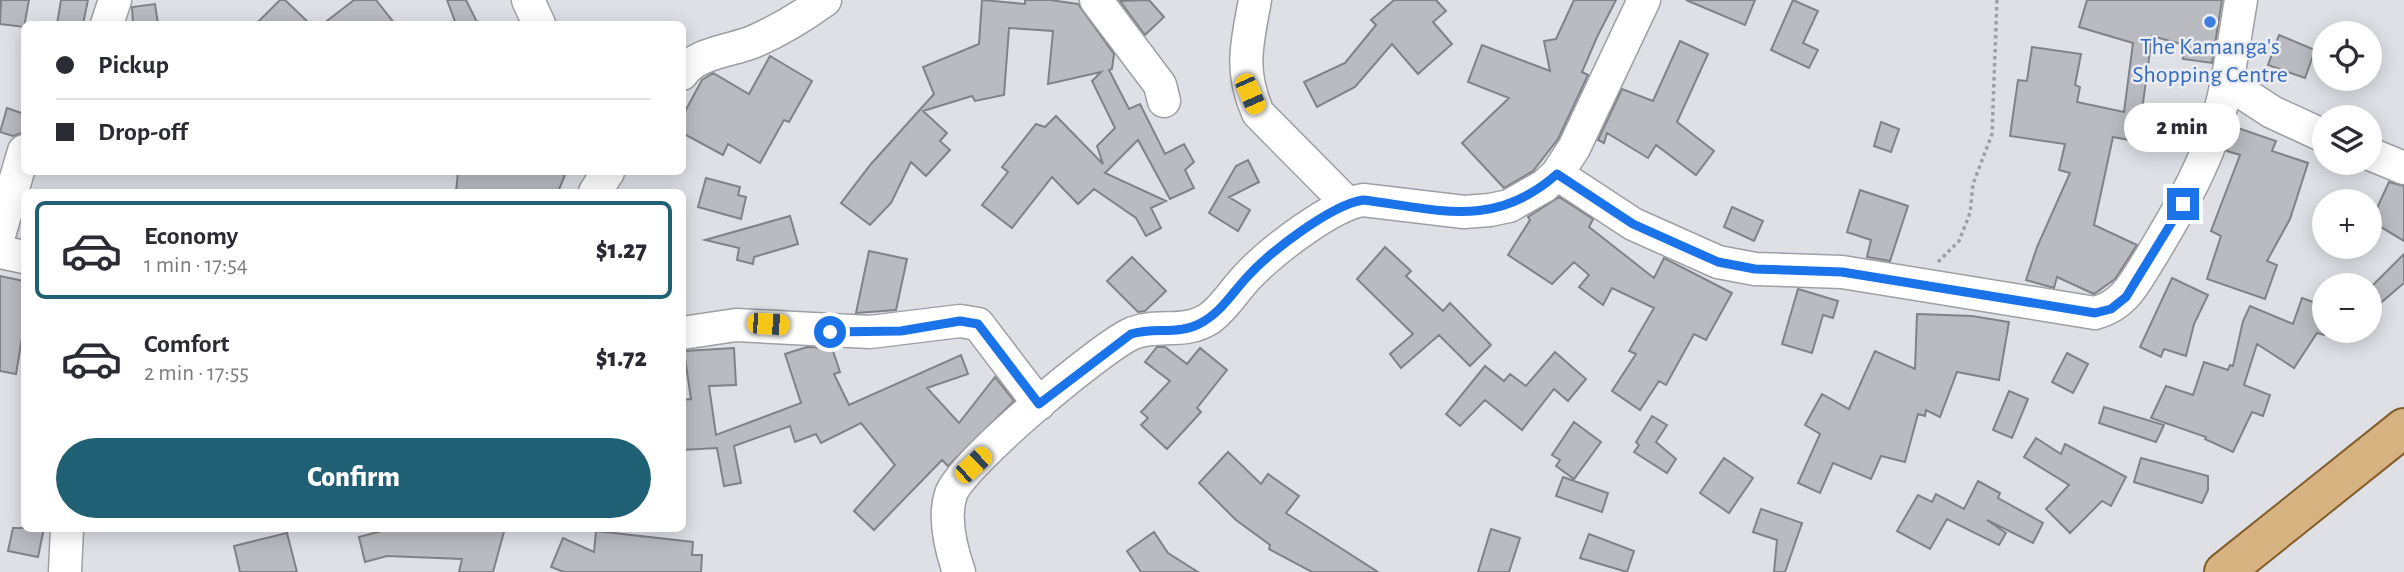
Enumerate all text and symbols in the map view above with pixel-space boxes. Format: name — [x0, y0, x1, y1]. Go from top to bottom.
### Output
marker: The Kamanga's Shopping Centre — [2202, 14, 2218, 30]
map controls — [2312, 21, 2382, 343]
button: locate — [2312, 21, 2382, 91]
place label: The Kamanga's Shopping Centre — [2132, 35, 2288, 87]
text: Pickup — [98, 52, 169, 78]
car — [1232, 71, 1269, 117]
callout: 2 min — [2125, 102, 2241, 152]
button: layers — [2312, 105, 2382, 175]
text: 2 min — [2156, 116, 2208, 139]
text: Drop-off — [98, 119, 187, 145]
route end — [2167, 188, 2199, 220]
button: + — [2312, 189, 2382, 259]
icon: car — [60, 219, 123, 282]
text: Economy — [144, 223, 238, 249]
text: $1.27 — [596, 237, 647, 263]
text: 1 min · 17:54 — [144, 254, 248, 277]
button: − — [2312, 273, 2382, 343]
car — [747, 312, 790, 336]
route start — [814, 316, 846, 348]
icon: car — [60, 327, 123, 390]
text: Comfort — [144, 331, 229, 357]
text: $1.72 — [596, 345, 647, 371]
text: 2 min · 17:55 — [144, 362, 249, 385]
button: Confirm — [56, 438, 651, 518]
car — [951, 443, 996, 487]

